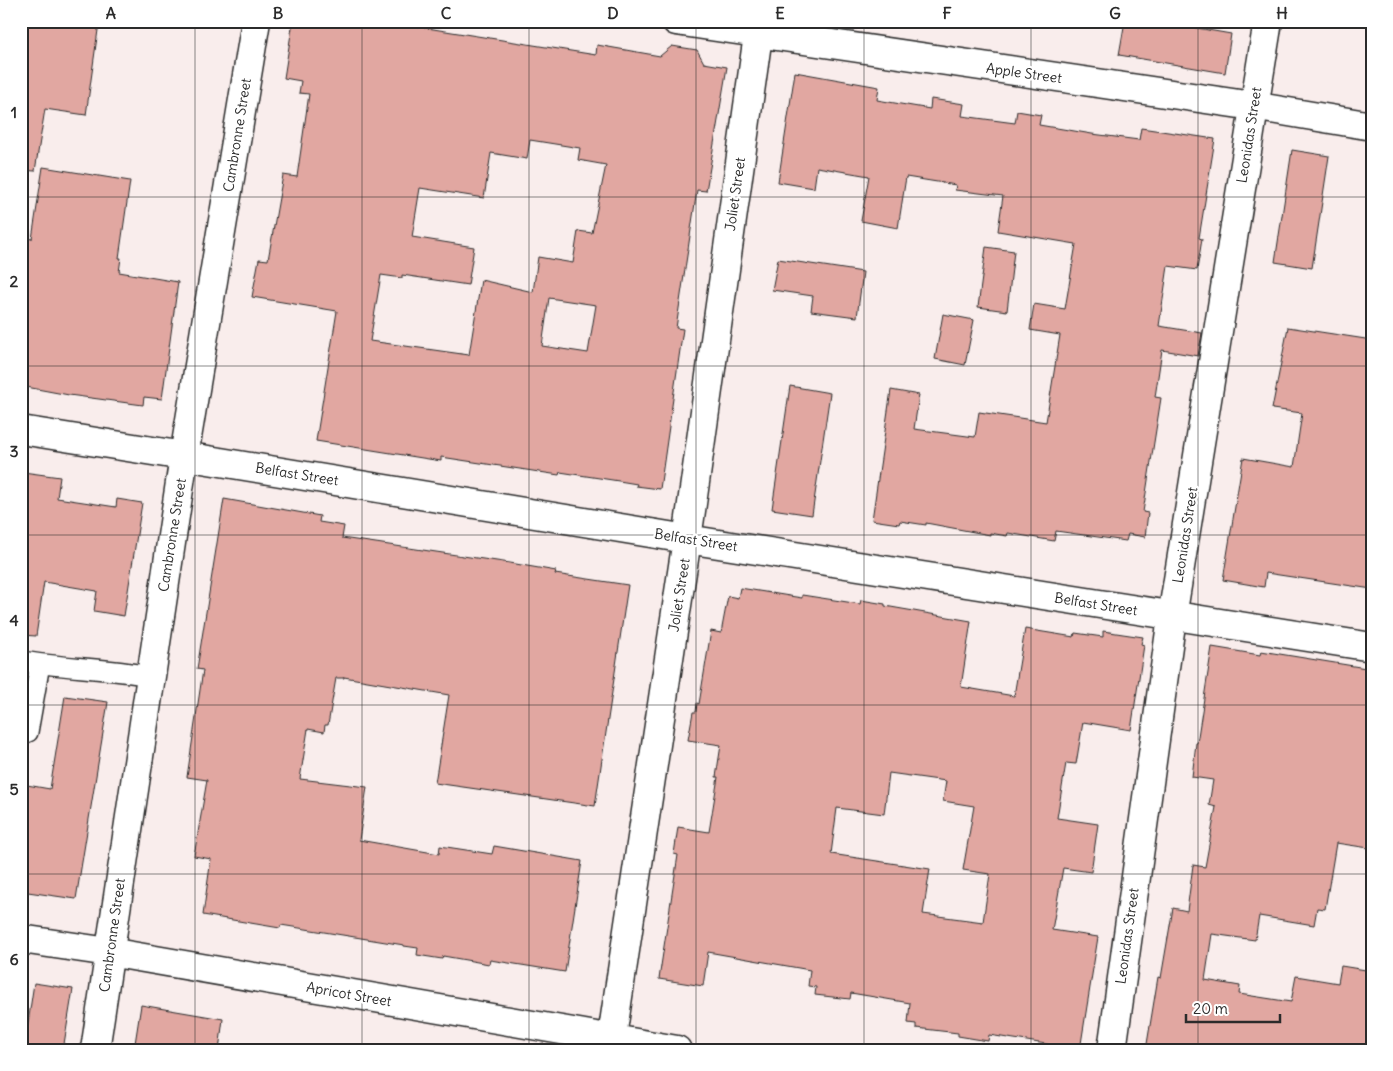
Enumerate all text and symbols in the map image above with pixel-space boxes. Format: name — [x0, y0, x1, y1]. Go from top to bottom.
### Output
text: A — [106, 3, 116, 23]
text: B — [273, 3, 284, 23]
text: C — [441, 3, 452, 23]
text: D — [607, 3, 619, 23]
text: E — [775, 3, 785, 23]
text: F — [942, 3, 952, 23]
text: G — [1109, 3, 1121, 23]
text: H — [1276, 3, 1288, 23]
street label: Apple Street — [985, 59, 1063, 87]
street label: Cambronne Street — [219, 77, 255, 193]
street label: Leonidas Street — [1233, 85, 1266, 184]
text: 1 — [11, 102, 17, 122]
street label: Joliet Street — [721, 156, 749, 232]
text: 2 — [10, 271, 19, 291]
text: 3 — [9, 441, 19, 461]
street label: Belfast Street — [254, 459, 340, 490]
street label: Cambronne Street — [154, 477, 190, 593]
street label: Leonidas Street — [1169, 485, 1202, 584]
street label: Belfast Street — [653, 525, 739, 556]
street label: Joliet Street — [664, 557, 694, 633]
street label: Belfast Street — [1053, 589, 1139, 620]
text: 4 — [9, 610, 19, 630]
text: 5 — [9, 779, 19, 799]
street label: Cambronne Street — [95, 877, 129, 993]
street label: Leonidas Street — [1111, 886, 1143, 985]
text: 6 — [9, 949, 19, 969]
street label: Apricot Street — [305, 978, 393, 1010]
scale bar — [1186, 991, 1279, 1023]
text: 20 m — [1193, 999, 1228, 1018]

